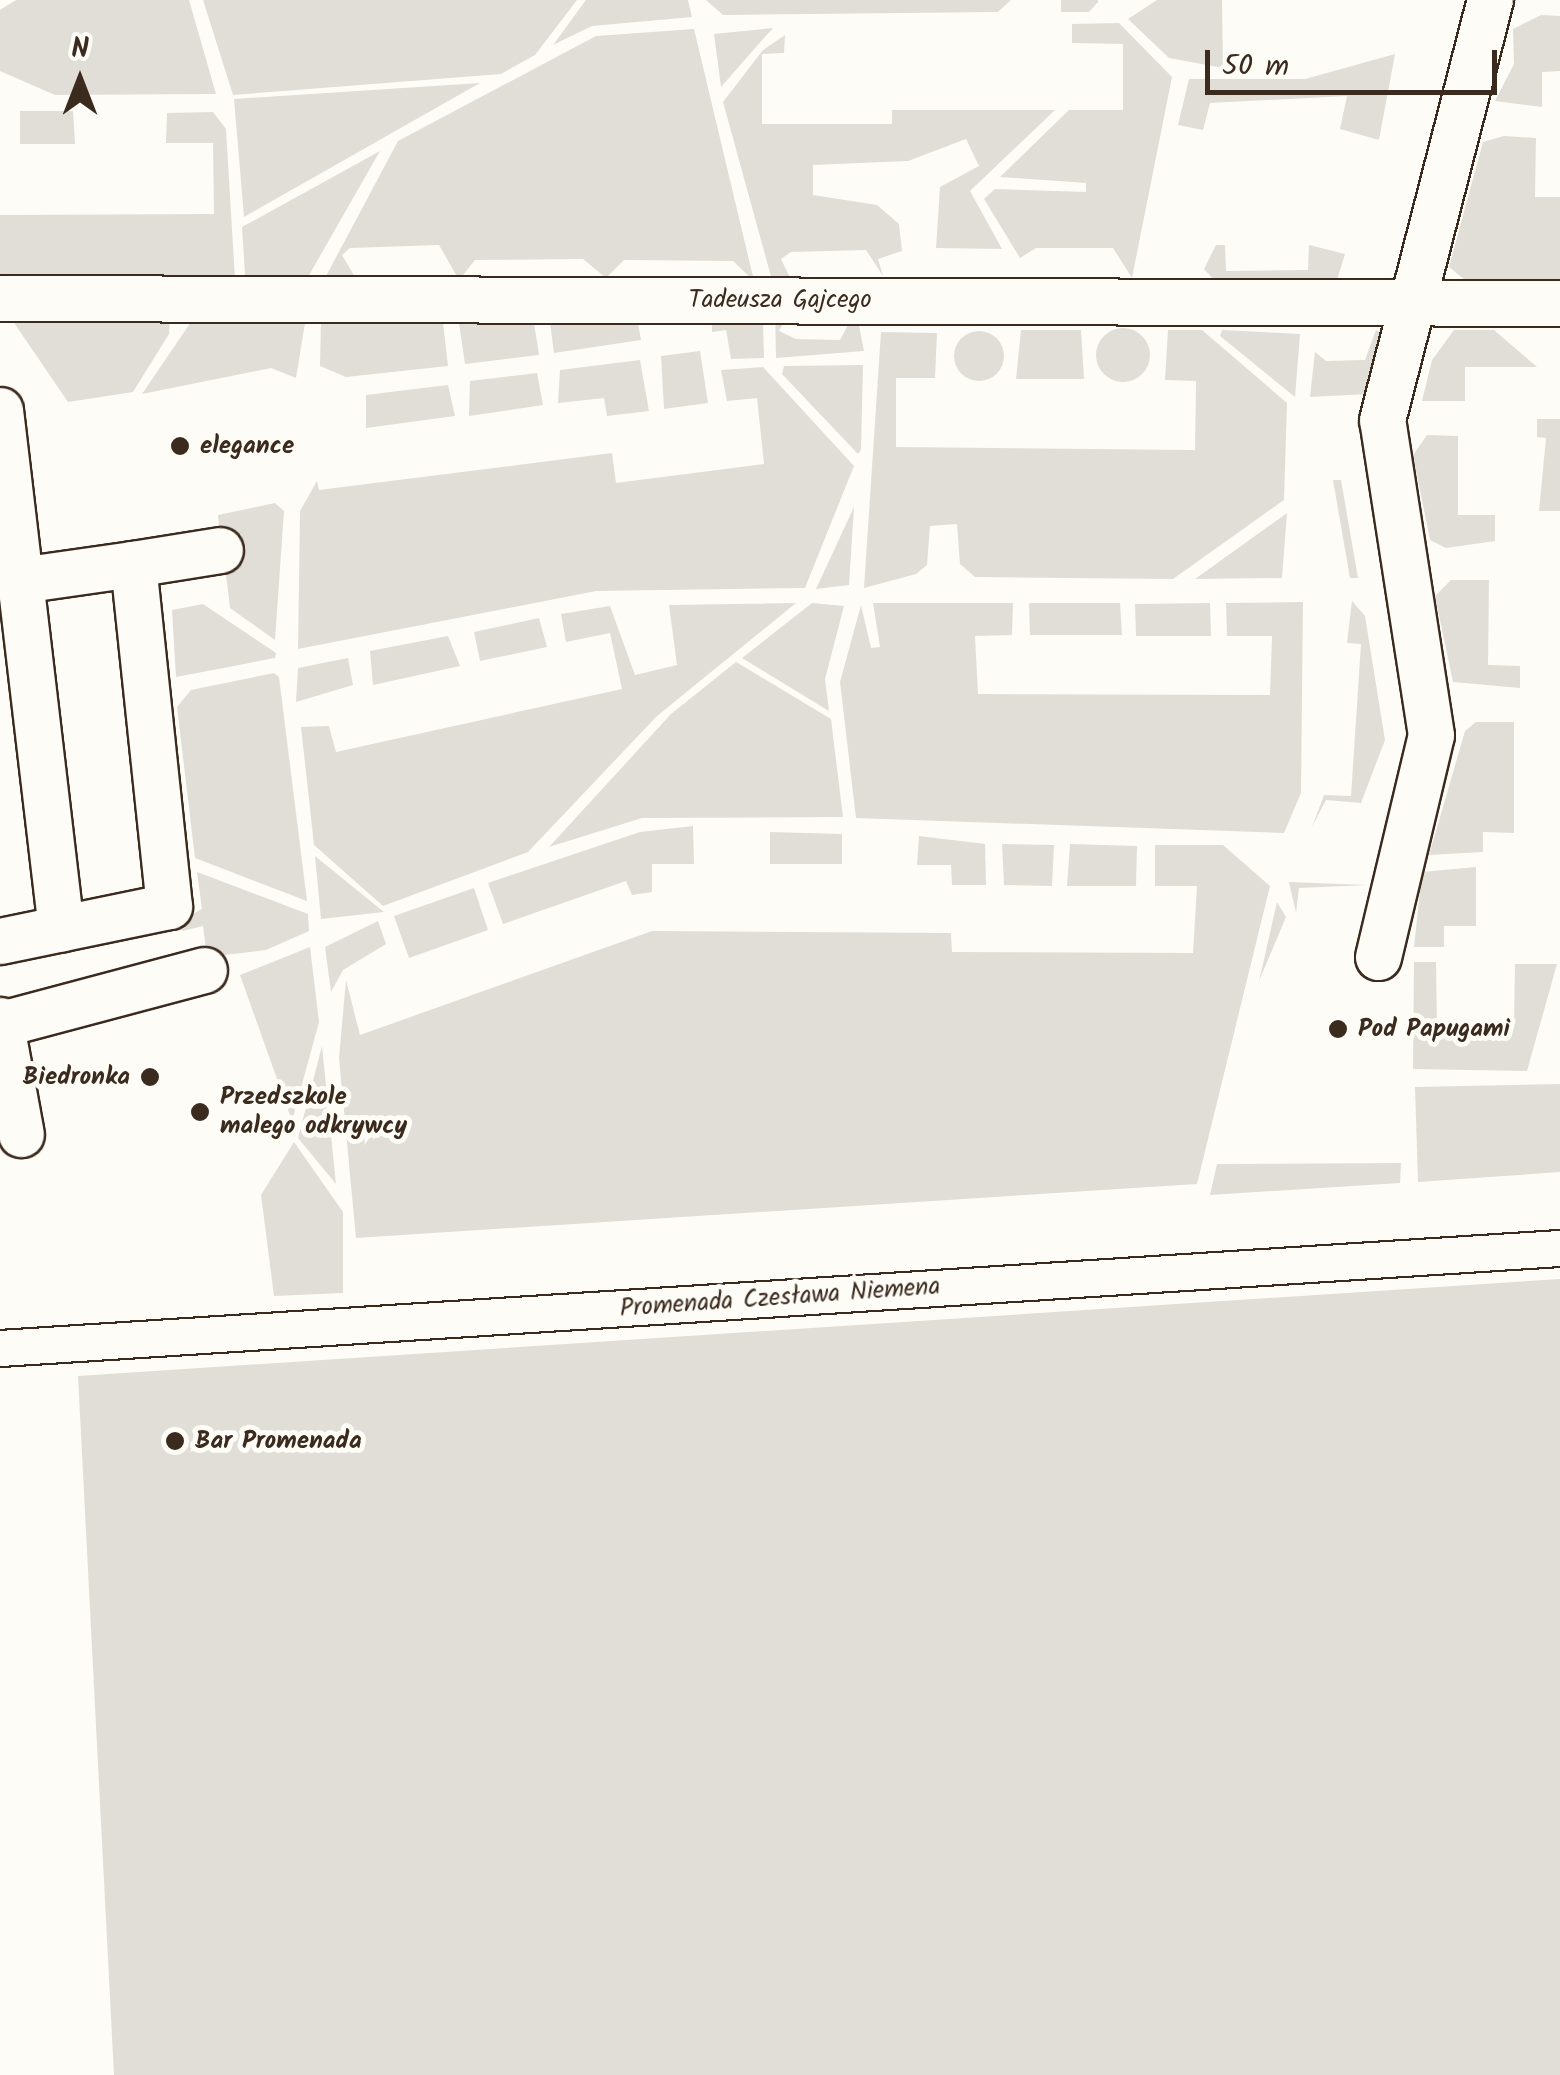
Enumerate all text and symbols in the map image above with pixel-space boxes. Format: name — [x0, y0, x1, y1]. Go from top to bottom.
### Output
text: N — [71, 27, 89, 72]
north arrow — [30, 30, 130, 130]
scale bar — [1210, 30, 1502, 92]
text: 50 m — [1222, 43, 1289, 91]
street label: Tadeusza Gajcego — [688, 285, 872, 315]
place label: elegance — [200, 431, 294, 461]
marker: elegance — [169, 435, 191, 457]
place label: Pod Papugami — [1358, 1014, 1510, 1044]
marker: Pod Papugami — [1327, 1018, 1349, 1040]
place label: Biedronka — [23, 1062, 130, 1092]
marker: Biedronka — [139, 1066, 161, 1088]
place label: Przedszkole malego odkrywcy — [220, 1083, 407, 1142]
marker: Przedszkole malego odkrywcy — [189, 1101, 211, 1123]
street label: Promenada Czesława Niemena — [619, 1272, 941, 1324]
place label: Bar Promenada — [195, 1426, 362, 1456]
marker: Bar Promenada — [164, 1430, 186, 1452]

